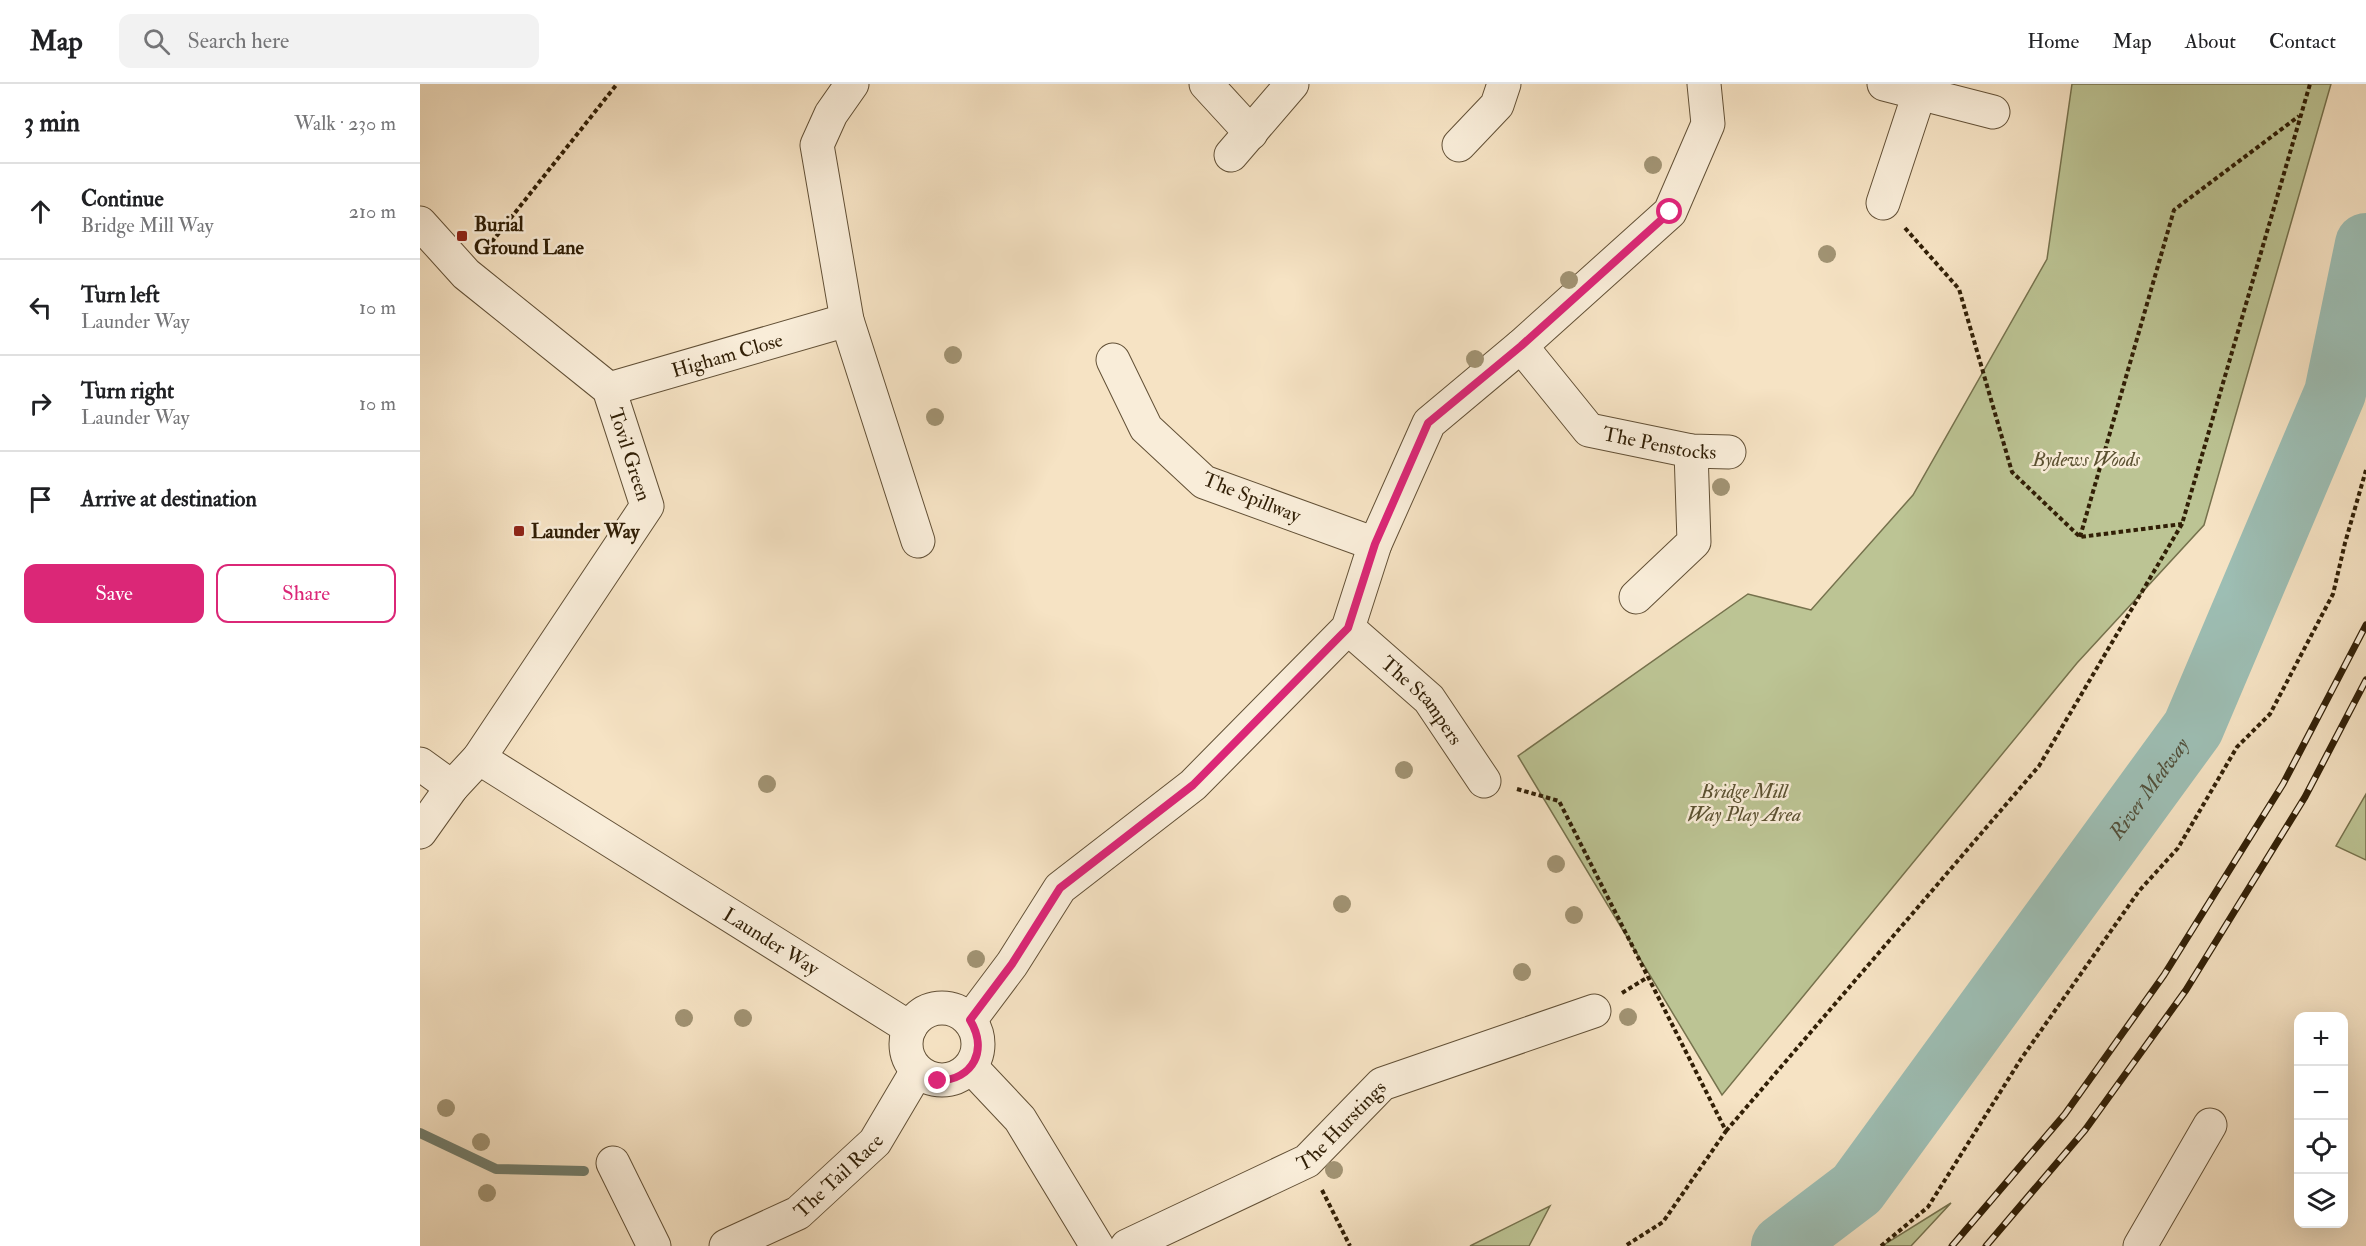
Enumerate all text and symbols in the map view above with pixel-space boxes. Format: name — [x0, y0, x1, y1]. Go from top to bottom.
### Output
search box — [119, 14, 539, 68]
text: Map — [30, 24, 83, 59]
icon: search — [140, 25, 173, 58]
text: Search here — [188, 27, 289, 55]
text: Home — [2027, 28, 2079, 55]
text: Map — [2112, 28, 2152, 55]
text: About — [2185, 28, 2236, 55]
text: Contact — [2269, 28, 2336, 55]
text: 3 min — [24, 107, 80, 139]
text: Walk · 230 m — [294, 111, 396, 136]
text: Continue — [81, 185, 164, 213]
icon: ahead — [24, 195, 57, 228]
route start — [1656, 198, 1682, 224]
text: 210 m — [349, 199, 396, 224]
place label: Burial Ground Lane — [474, 212, 585, 260]
text: Bridge Mill Way — [81, 213, 213, 238]
marker: Burial Ground Lane — [455, 229, 469, 243]
text: Turn left — [81, 281, 160, 309]
icon: left — [24, 291, 57, 324]
text: 10 m — [359, 295, 396, 320]
text: Launder Way — [81, 309, 190, 334]
street label: Higham Close — [669, 327, 786, 383]
text: Turn right — [81, 377, 174, 405]
icon: right — [24, 387, 57, 420]
text: 10 m — [359, 391, 396, 416]
text: Launder Way — [81, 405, 190, 430]
street label: Tovil Green — [603, 405, 657, 504]
street label: The Penstocks — [1600, 421, 1717, 465]
park label: Bydews Woods — [2031, 447, 2140, 472]
street label: The Spillway — [1199, 466, 1306, 530]
icon: arrive — [24, 483, 57, 516]
text: Arrive at destination — [81, 485, 257, 513]
place label: Launder Way — [531, 519, 641, 545]
marker: Launder Way — [512, 524, 526, 538]
button: Save — [24, 564, 204, 623]
button: Share — [216, 564, 396, 623]
street label: The Stampers — [1376, 651, 1468, 750]
water label: River Medway — [2103, 732, 2196, 846]
park label: Bridge Mill Way Play Area — [1687, 779, 1801, 827]
street label: Launder Way — [718, 902, 825, 982]
map controls — [2294, 1012, 2348, 1228]
button: + — [2294, 1012, 2348, 1066]
button: − — [2294, 1066, 2348, 1120]
route end — [924, 1067, 950, 1093]
street label: The Hurstings — [1293, 1075, 1392, 1177]
button: locate — [2294, 1120, 2348, 1174]
street label: The Tail Race — [789, 1130, 889, 1224]
button: layers — [2294, 1174, 2348, 1228]

